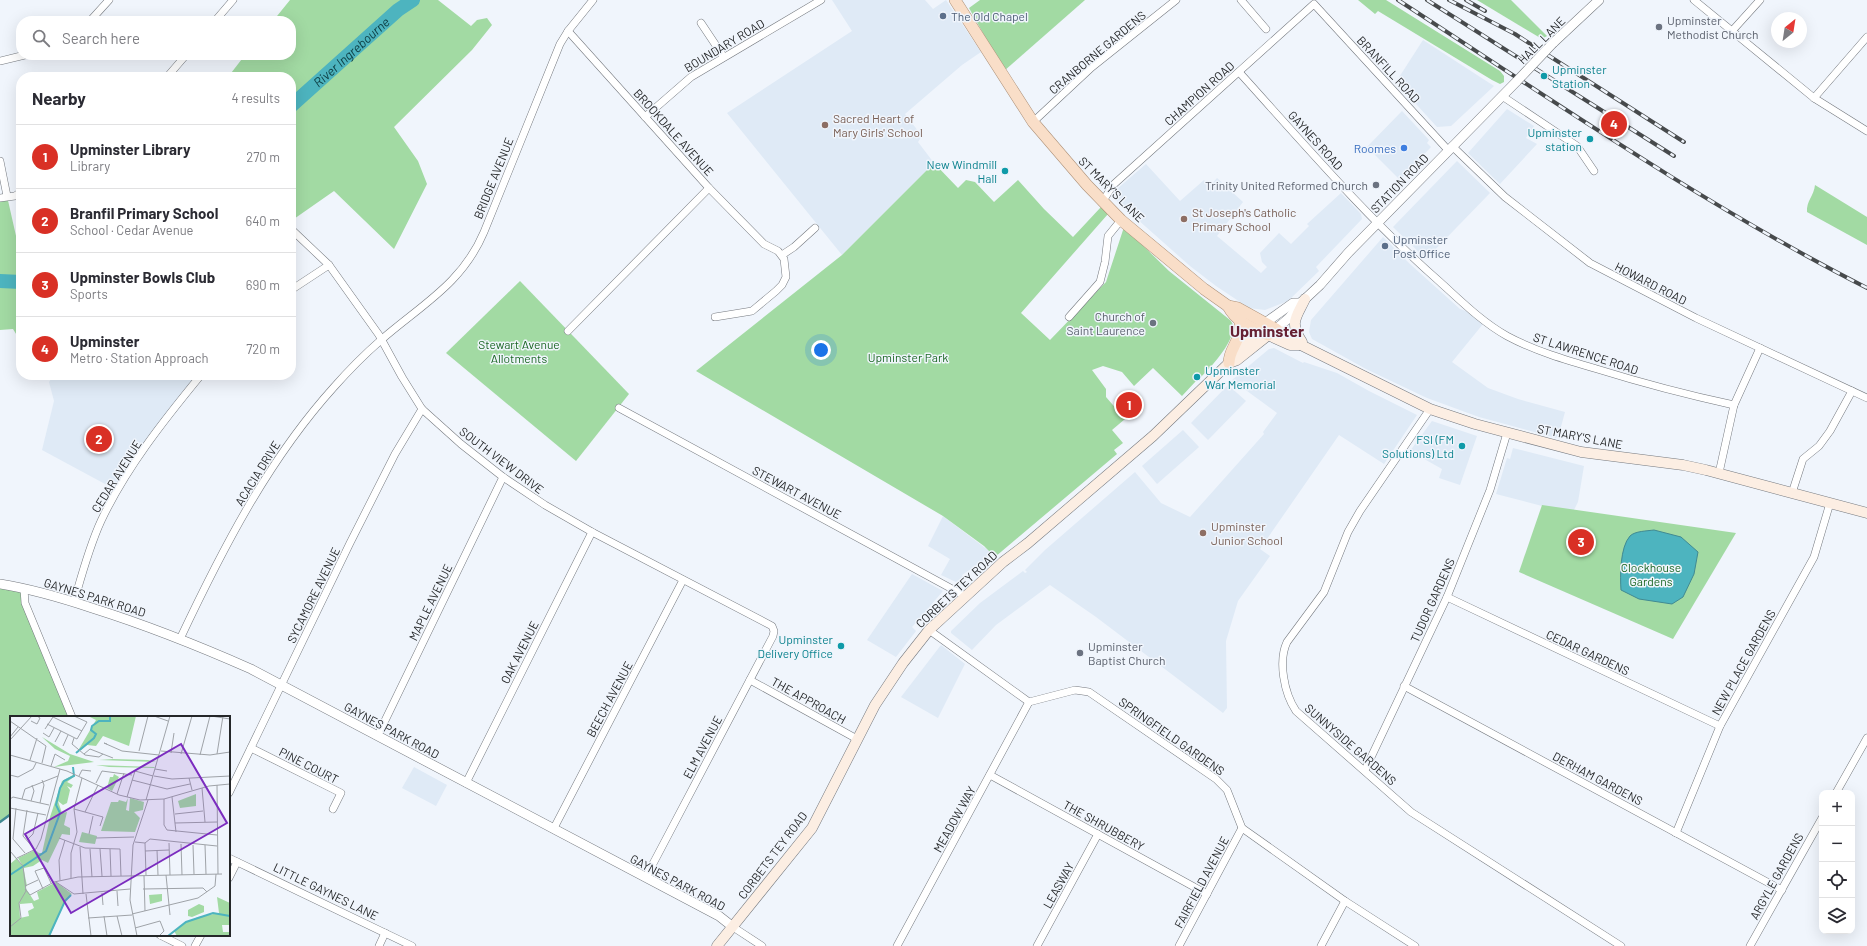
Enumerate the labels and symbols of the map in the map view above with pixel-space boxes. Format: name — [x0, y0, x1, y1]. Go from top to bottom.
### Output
street label: CRANBORNE GARDENS — [1046, 7, 1148, 97]
place label: The Old Chapel — [951, 9, 1028, 23]
marker: The Old Chapel — [938, 11, 948, 21]
north arrow — [1771, 12, 1807, 48]
water label: River Ingrebourne — [310, 13, 393, 90]
street label: HALL LANE — [1514, 13, 1568, 67]
place label: Upminster Methodist Church — [1667, 13, 1759, 41]
street label: BOUNDARY ROAD — [681, 16, 767, 74]
marker: Upminster Methodist Church — [1654, 22, 1664, 32]
street label: BRANFILL ROAD — [1355, 33, 1423, 105]
street label: CHAMPION ROAD — [1161, 58, 1237, 128]
place label: Upminster Station — [1552, 62, 1607, 90]
marker: Upminster Station — [1539, 71, 1549, 81]
street label: BROOKDALE AVENUE — [631, 86, 717, 178]
street label: GAYNES ROAD — [1286, 108, 1346, 172]
pin: 4 — [1601, 109, 1627, 139]
place label: Sacred Heart of Mary Girls' School — [833, 111, 923, 139]
marker: Sacred Heart of Mary Girls' School — [820, 120, 830, 130]
place label: Upminster station — [1527, 125, 1583, 153]
marker: Upminster station — [1585, 134, 1595, 144]
street label: BRIDGE AVENUE — [470, 135, 516, 221]
place label: Roomes — [1354, 141, 1396, 155]
marker: Roomes — [1399, 143, 1409, 153]
street label: STATION ROAD — [1367, 151, 1431, 215]
street label: ST MARY'S LANE — [1076, 153, 1148, 225]
place label: New Windmill Hall — [927, 157, 997, 185]
marker: New Windmill Hall — [1000, 166, 1010, 176]
place label: Trinity United Reformed Church — [1205, 178, 1368, 192]
marker: Trinity United Reformed Church — [1371, 180, 1381, 190]
place label: St Joseph's Catholic Primary School — [1192, 205, 1296, 233]
marker: St Joseph's Catholic Primary School — [1179, 214, 1189, 224]
place label: Upminster Post Office — [1393, 232, 1450, 260]
marker: Upminster Post Office — [1380, 241, 1390, 251]
street label: HOWARD ROAD — [1613, 259, 1689, 307]
place label: Church of Saint Laurence — [1067, 309, 1145, 337]
marker: Church of Saint Laurence — [1148, 318, 1158, 328]
district label: Upminster — [1230, 321, 1304, 340]
street label: ST LAWRENCE ROAD — [1532, 329, 1640, 377]
park label: Stewart Avenue Allotments — [478, 337, 560, 365]
your location — [811, 340, 831, 360]
park label: Upminster Park — [868, 350, 948, 364]
place label: Upminster War Memorial — [1205, 363, 1276, 391]
marker: Upminster War Memorial — [1192, 372, 1202, 382]
pin: 1 — [1116, 390, 1142, 420]
street label: ST MARY'S LANE — [1536, 421, 1624, 451]
pin: 2 — [86, 424, 112, 454]
street label: SOUTH VIEW DRIVE — [457, 424, 547, 496]
place label: FSI (FM Solutions) Ltd — [1382, 432, 1454, 460]
street label: CEDAR AVENUE — [88, 437, 144, 515]
street label: ACACIA DRIVE — [232, 438, 282, 508]
marker: FSI (FM Solutions) Ltd — [1457, 441, 1467, 451]
street label: STEWART AVENUE — [750, 463, 844, 521]
place label: Upminster Junior School — [1211, 519, 1283, 547]
pin: 3 — [1568, 527, 1594, 557]
marker: Upminster Junior School — [1198, 528, 1208, 538]
street label: SYCAMORE AVENUE — [284, 545, 342, 645]
street label: CORBETS TEY ROAD — [913, 548, 999, 630]
street label: TUDOR GARDENS — [1407, 556, 1457, 644]
park label: Clockhouse Gardens — [1621, 560, 1681, 588]
street label: MAPLE AVENUE — [405, 561, 455, 643]
street label: GAYNES PARK ROAD — [42, 575, 148, 619]
street label: NEW PLACE GARDENS — [1708, 607, 1778, 717]
street label: OAK AVENUE — [497, 618, 541, 686]
street label: CEDAR GARDENS — [1544, 627, 1632, 677]
place label: Upminster Delivery Office — [758, 632, 834, 660]
place label: Upminster Baptist Church — [1088, 639, 1165, 667]
marker: Upminster Delivery Office — [836, 641, 846, 651]
marker: Upminster Baptist Church — [1075, 648, 1085, 658]
street label: BEECH AVENUE — [583, 659, 635, 739]
street label: THE APPROACH — [769, 674, 849, 726]
street label: SPRINGFIELD GARDENS — [1117, 694, 1227, 778]
street label: GAYNES PARK ROAD — [342, 699, 442, 761]
street label: SUNNYSIDE GARDENS — [1302, 701, 1400, 787]
street label: ELM AVENUE — [680, 713, 724, 781]
inset map — [10, 716, 230, 936]
street label: PINE COURT — [277, 744, 341, 786]
street label: DERHAM GARDENS — [1551, 748, 1645, 808]
street label: MEADOW WAY — [930, 783, 978, 855]
street label: THE SHRUBBERY — [1061, 797, 1147, 853]
street label: CORBETS TEY ROAD — [735, 809, 809, 901]
street label: ARGYLE GARDENS — [1746, 830, 1806, 922]
street label: FAIRFIELD AVENUE — [1171, 834, 1231, 930]
street label: GAYNES PARK ROAD — [628, 851, 728, 913]
street label: LEASWAY — [1040, 859, 1076, 910]
street label: LITTLE GAYNES LANE — [271, 860, 381, 922]

